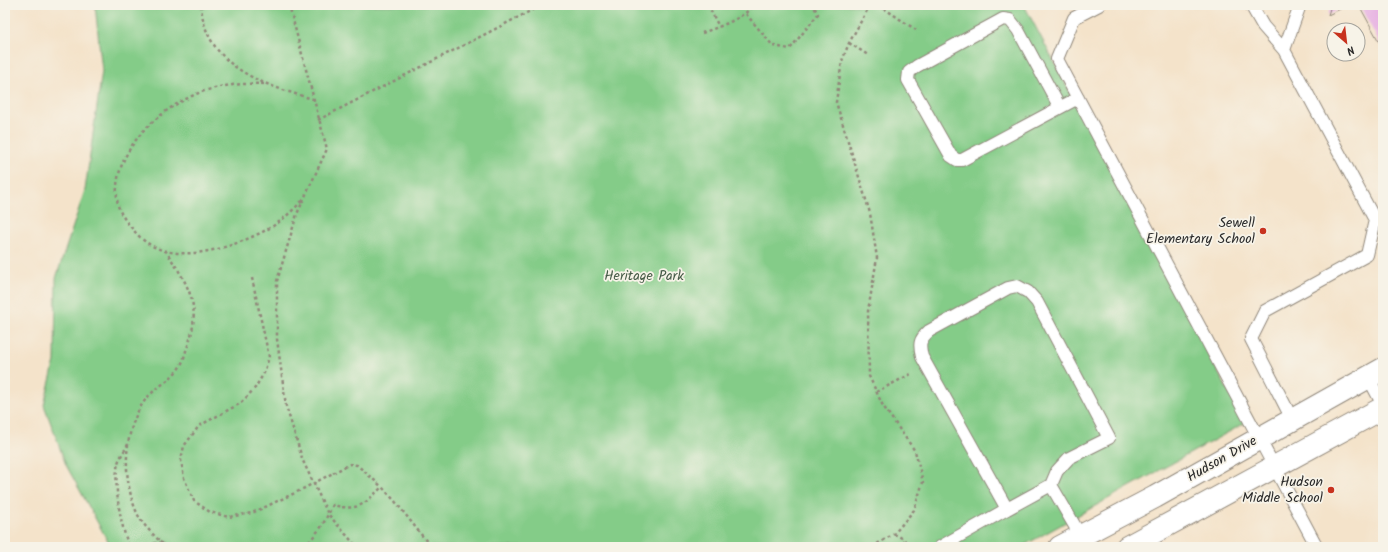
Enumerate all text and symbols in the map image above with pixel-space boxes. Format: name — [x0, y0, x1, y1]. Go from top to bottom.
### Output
north arrow — [1326, 22, 1366, 62]
text: N — [1343, 40, 1358, 60]
place label: Sewell Elementary School — [1146, 212, 1256, 250]
marker: Sewell Elementary School — [1258, 226, 1268, 236]
park label: Heritage Park — [604, 265, 684, 287]
street label: Hudson Drive — [1183, 430, 1262, 488]
place label: Hudson Middle School — [1242, 471, 1324, 509]
marker: Hudson Middle School — [1326, 485, 1336, 495]

